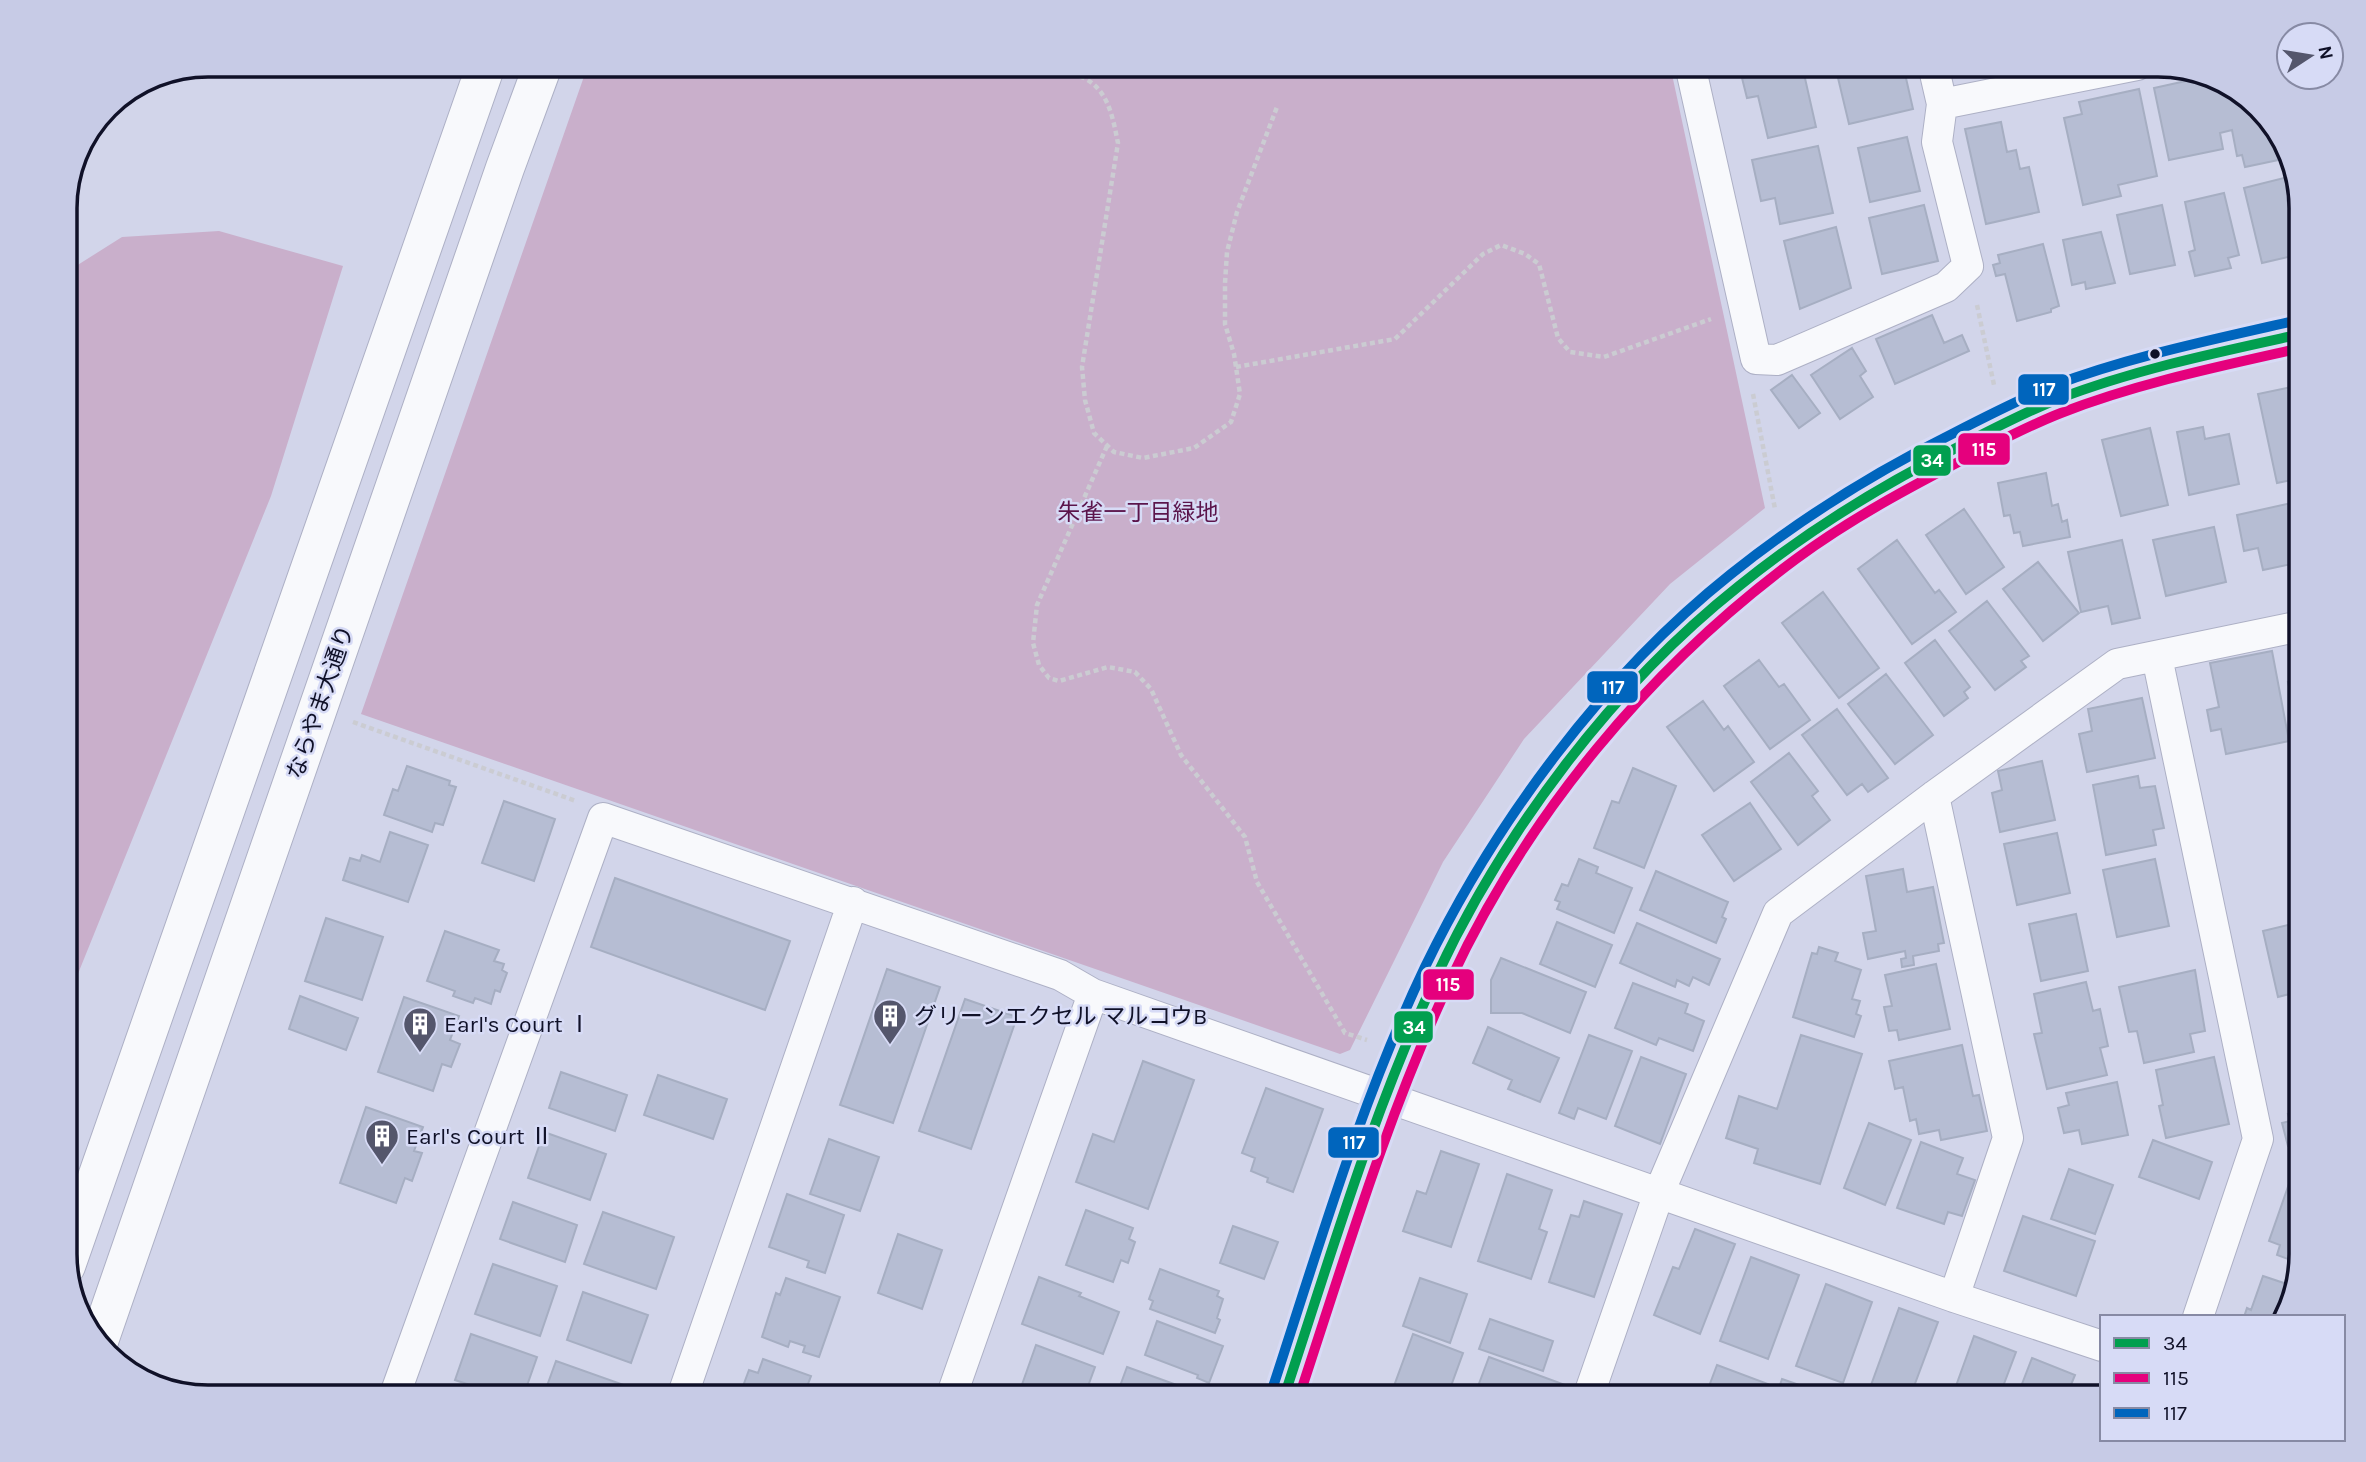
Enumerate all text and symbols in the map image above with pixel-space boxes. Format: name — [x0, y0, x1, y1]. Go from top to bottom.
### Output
north arrow — [2275, 21, 2345, 91]
text: N — [2313, 44, 2338, 62]
unlabelled marker — [2148, 347, 2162, 361]
line badge: 117 — [2017, 373, 2070, 406]
text: 117 — [2033, 379, 2056, 401]
line badge: 115 — [1957, 432, 2011, 466]
text: 115 — [1972, 439, 1996, 461]
line badge: 34 — [1912, 444, 1952, 477]
text: 34 — [1920, 450, 1944, 472]
park label: 朱雀一丁目緑地 — [1058, 499, 1219, 526]
street label: ならやま大通り — [282, 622, 359, 783]
line badge: 117 — [1586, 670, 1639, 704]
text: 117 — [1602, 677, 1625, 699]
line badge: 115 — [1422, 968, 1475, 1001]
text: 115 — [1436, 974, 1460, 996]
building icon: グリーンエクセル マルコウB — [871, 997, 909, 1046]
place label: グリーンエクセル マルコウB — [914, 1003, 1207, 1030]
building icon: Earl's Court Ⅰ — [401, 1005, 439, 1054]
line badge: 34 — [1393, 1010, 1434, 1044]
place label: Earl's Court Ⅰ — [444, 1011, 591, 1038]
text: 34 — [1402, 1017, 1426, 1039]
building icon: Earl's Court Ⅱ — [363, 1117, 401, 1166]
place label: Earl's Court Ⅱ — [406, 1123, 553, 1150]
line badge: 117 — [1327, 1126, 1380, 1159]
text: 117 — [1343, 1132, 1366, 1154]
legend — [2100, 1315, 2345, 1441]
text: 34 — [2163, 1331, 2187, 1355]
text: 115 — [2163, 1366, 2189, 1390]
text: 117 — [2163, 1401, 2187, 1425]

